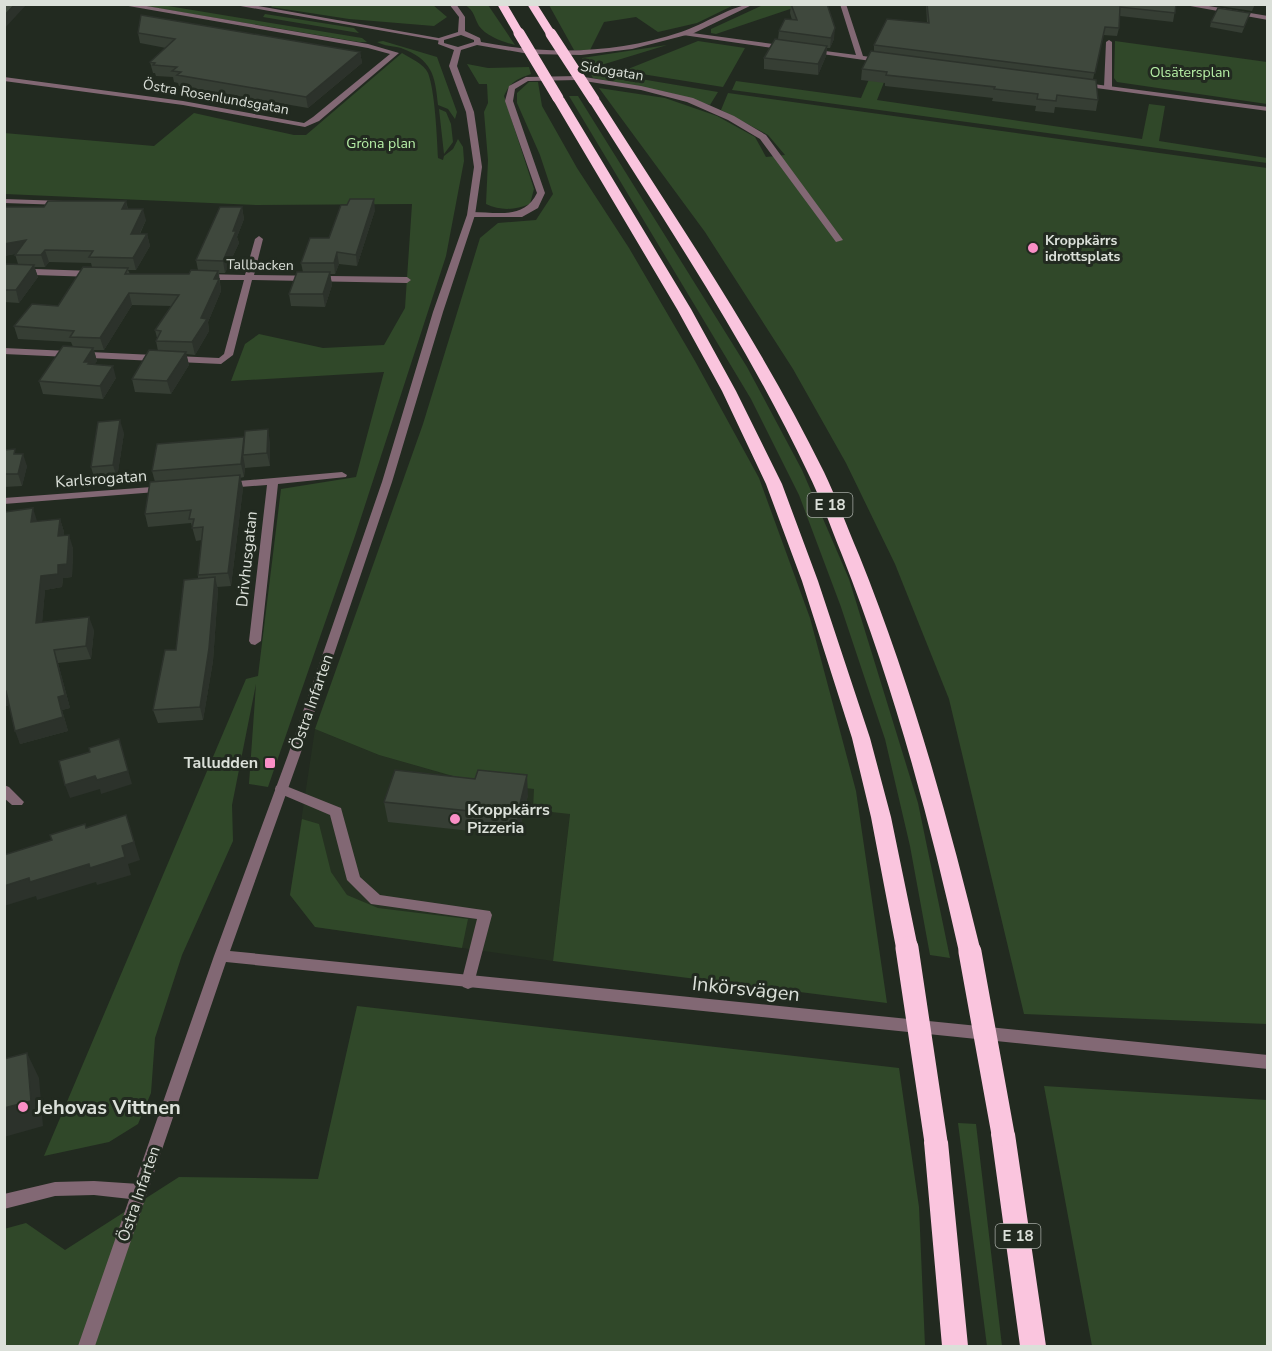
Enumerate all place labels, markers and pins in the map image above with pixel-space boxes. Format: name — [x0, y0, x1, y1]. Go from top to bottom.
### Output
place label: Kroppkärrs idrottsplats — [1045, 231, 1120, 266]
marker: Kroppkärrs idrottsplats — [1026, 241, 1040, 255]
place label: Talludden — [184, 752, 258, 774]
marker: Talludden — [263, 756, 277, 770]
place label: Kroppkärrs Pizzeria — [467, 799, 550, 839]
marker: Kroppkärrs Pizzeria — [448, 812, 462, 826]
place label: Jehovas Vittnen — [34, 1094, 181, 1121]
marker: Jehovas Vittnen — [16, 1100, 30, 1114]

